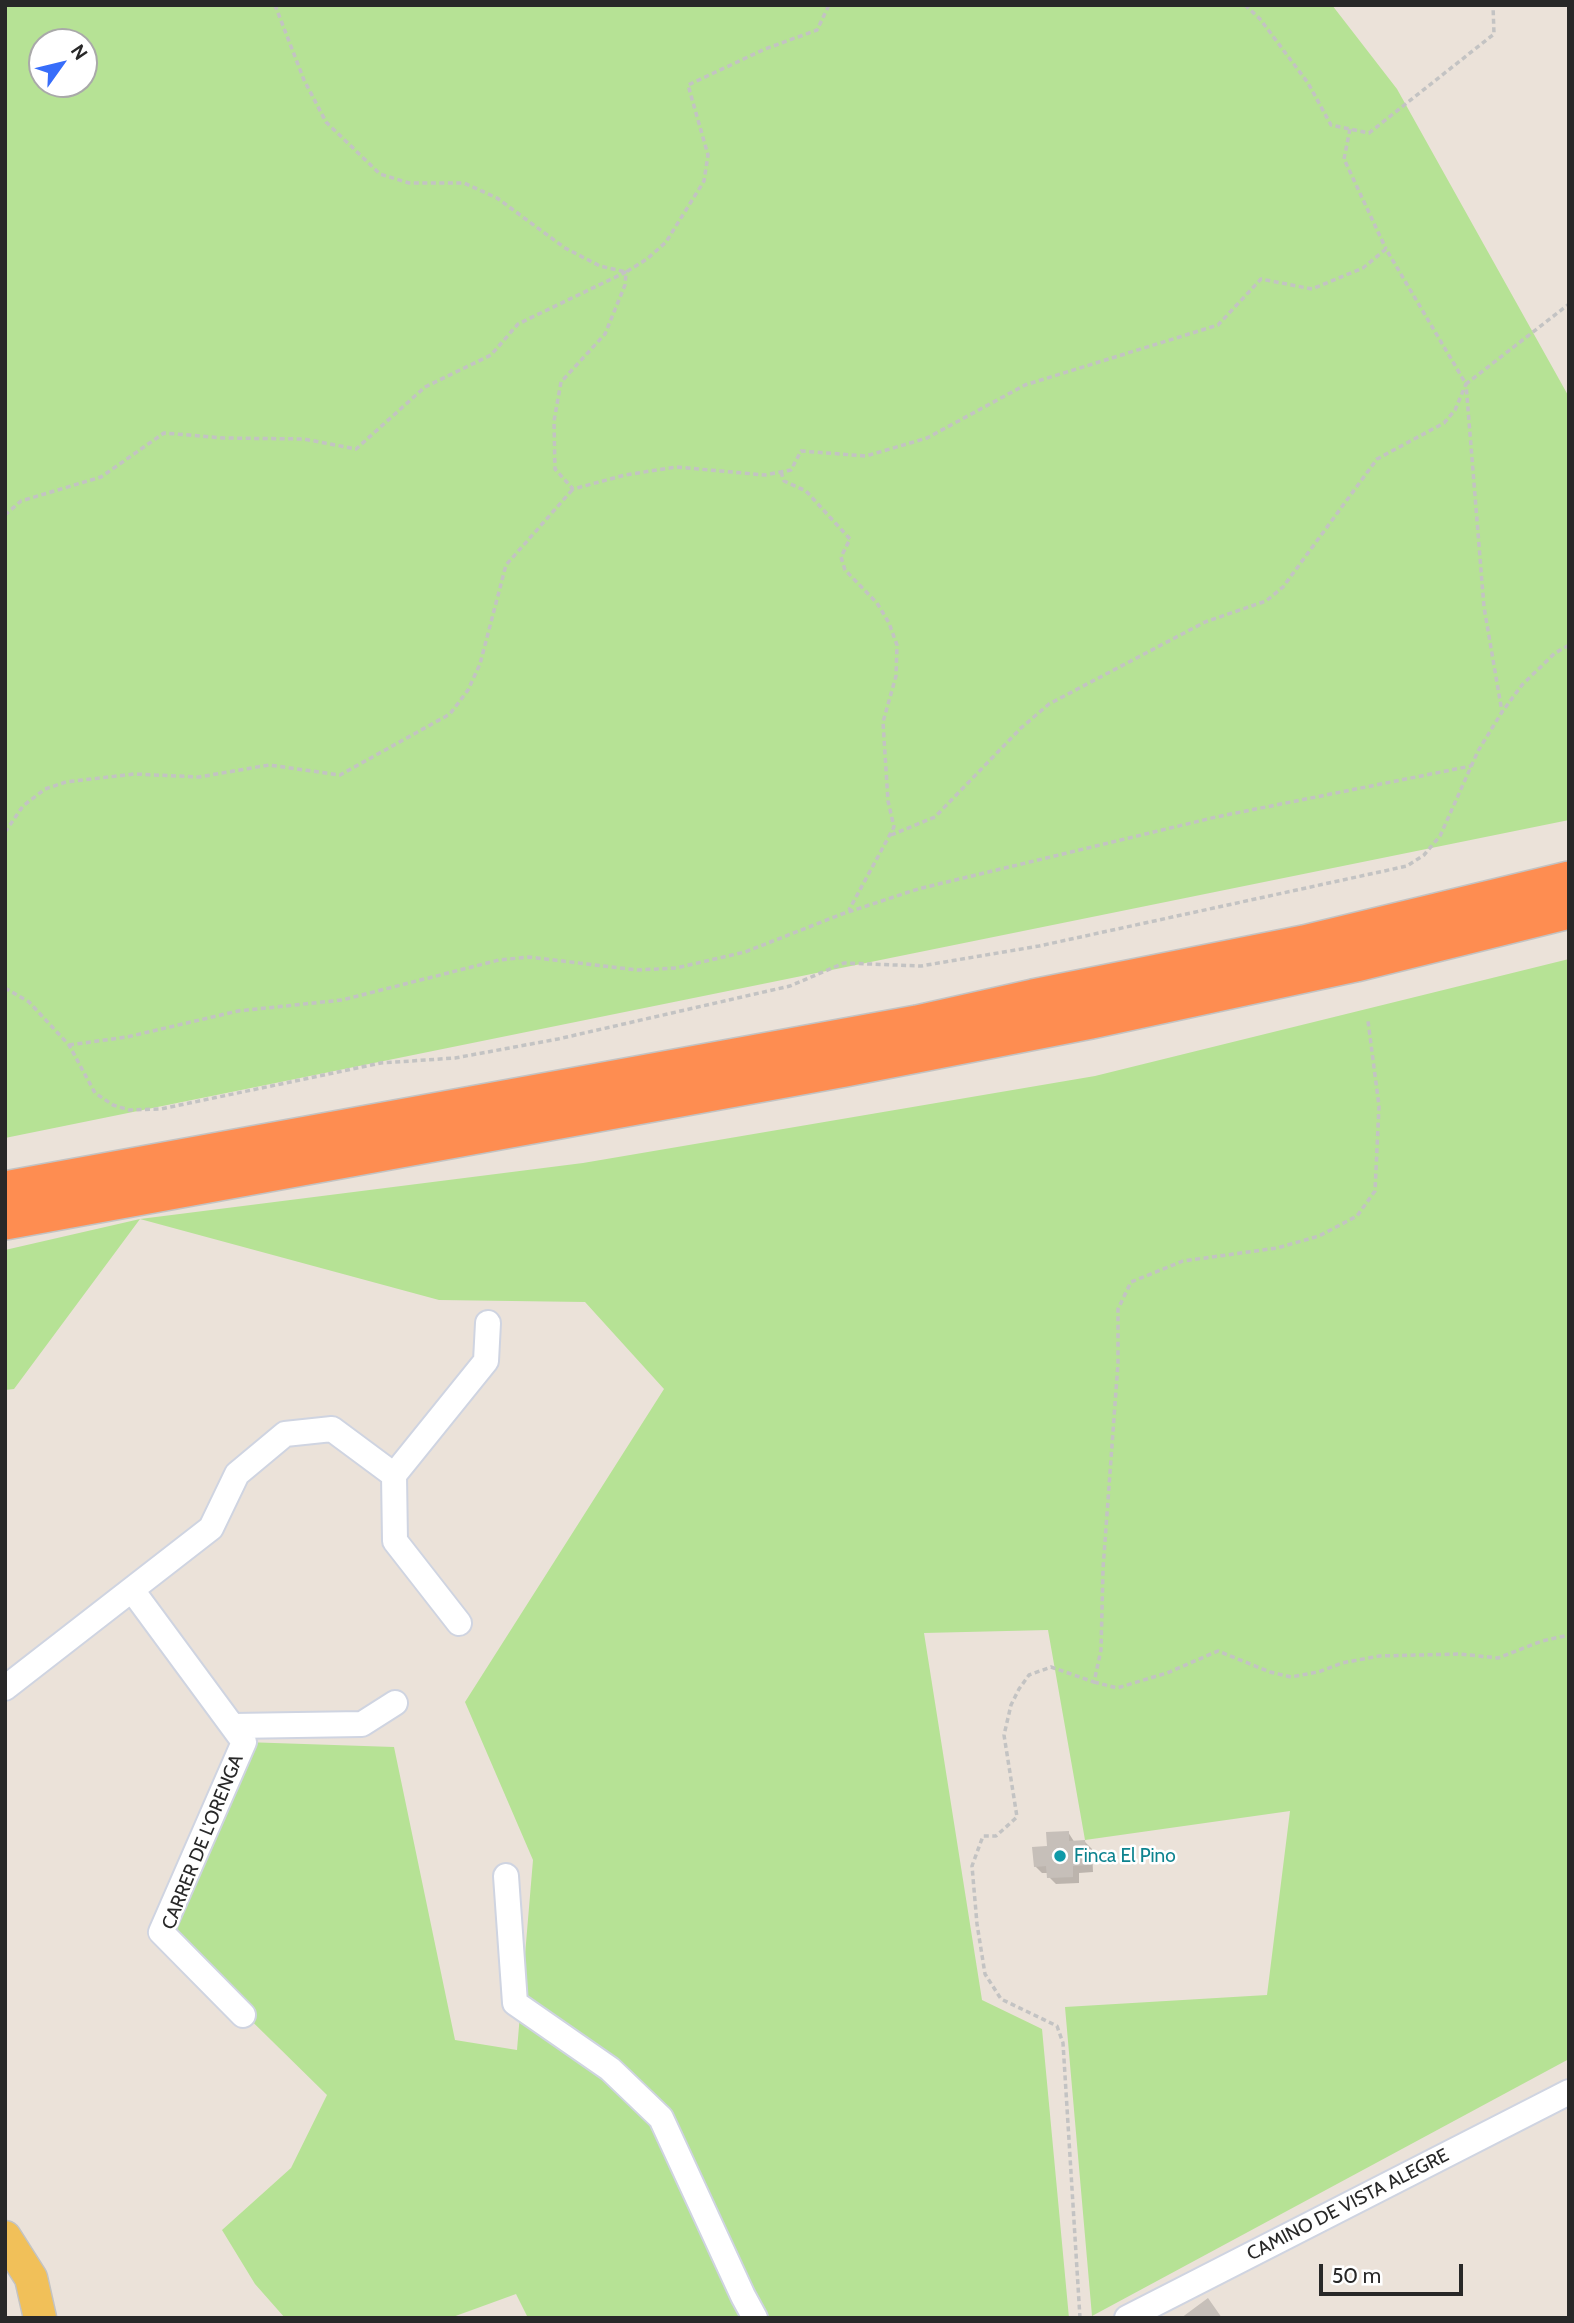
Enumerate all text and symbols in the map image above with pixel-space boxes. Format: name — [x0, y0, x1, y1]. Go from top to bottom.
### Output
north arrow — [28, 28, 98, 98]
text: N — [66, 40, 92, 64]
street label: CARRER DE L'ORENGA — [157, 1751, 249, 1933]
place label: Finca El Pino — [1074, 1845, 1176, 1867]
marker: Finca El Pino — [1052, 1848, 1068, 1864]
street label: CAMINO DE VISTA ALEGRE — [1243, 2144, 1453, 2266]
scale bar — [1322, 2250, 1466, 2294]
text: 50 m — [1332, 2263, 1381, 2288]

